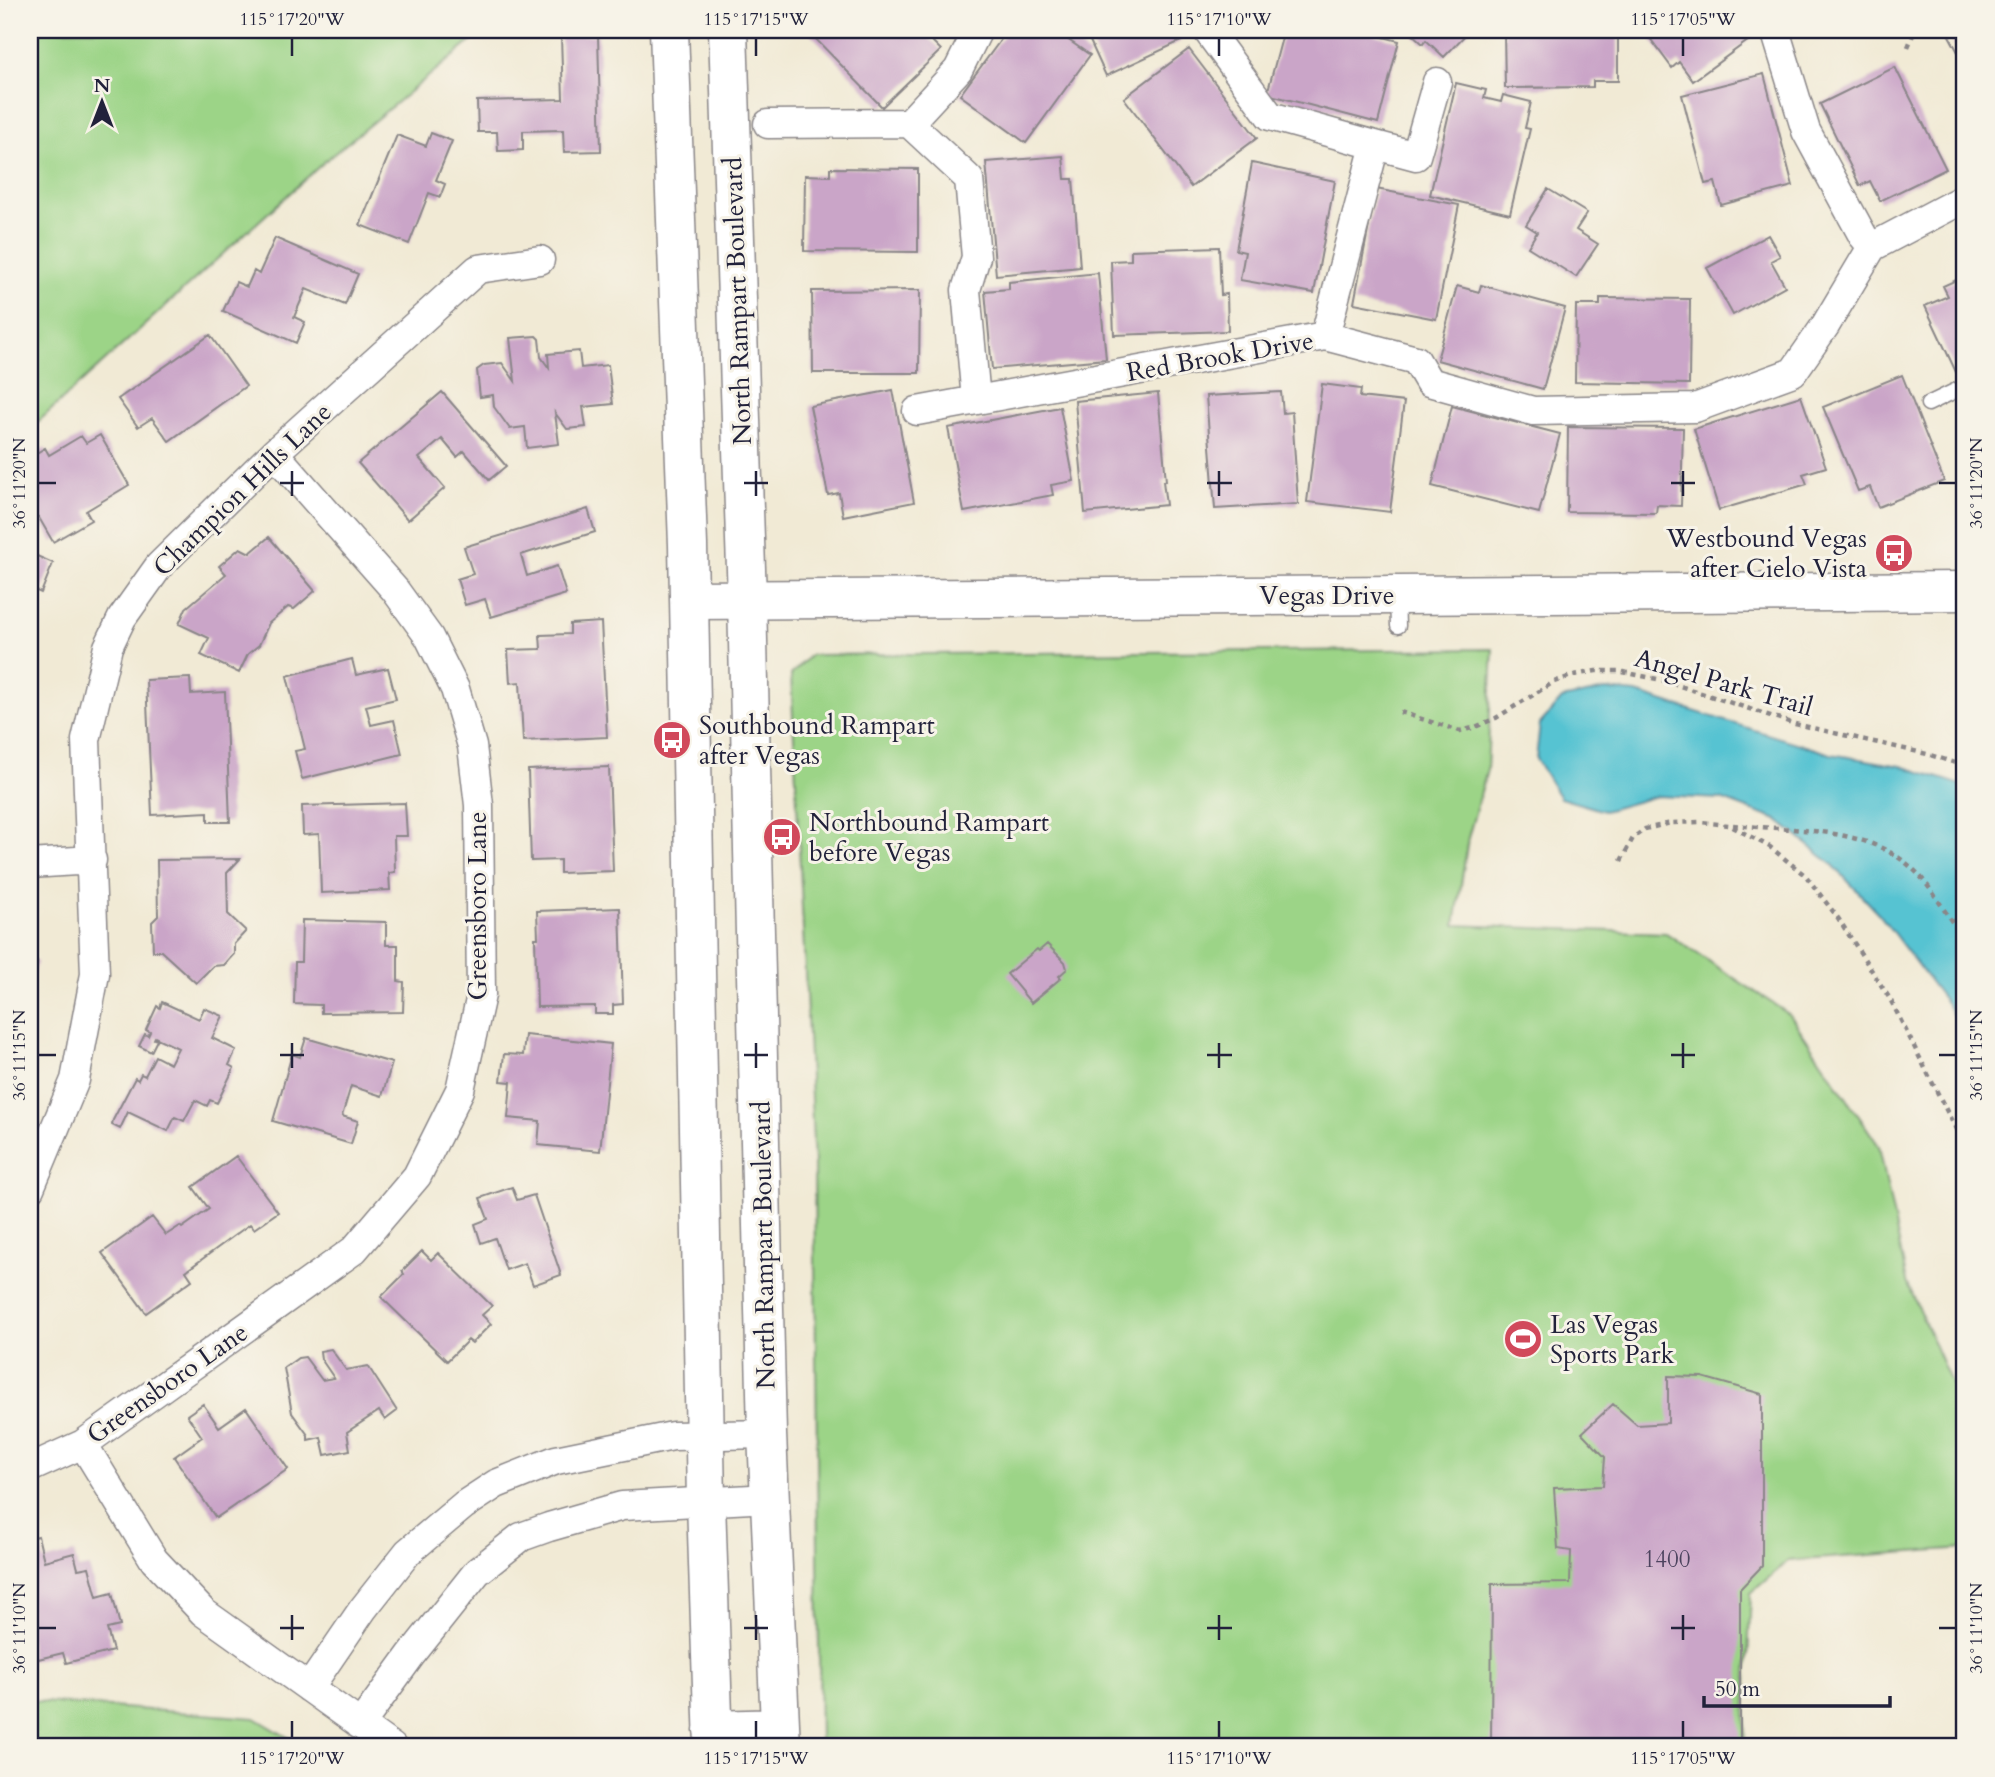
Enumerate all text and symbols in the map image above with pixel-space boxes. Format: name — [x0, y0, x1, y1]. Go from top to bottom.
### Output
text: 115°17'20"W — [239, 7, 345, 32]
text: 115°17'15"W — [703, 7, 809, 32]
text: 115°17'10"W — [1166, 7, 1272, 32]
text: 115°17'05"W — [1630, 7, 1736, 32]
north arrow — [66, 66, 136, 136]
text: N — [94, 73, 111, 99]
street label: North Rampart Boulevard — [715, 156, 760, 446]
street label: Red Brook Drive — [1124, 323, 1317, 390]
street label: Champion Hills Lane — [145, 395, 339, 584]
text: 36°11'20"N — [7, 437, 32, 529]
text: 36°11'20"N — [1964, 437, 1989, 529]
place label: Westbound Vegas after Cielo Vista — [1665, 521, 1867, 586]
bus stop icon: Westbound Vegas after Cielo Vista — [1873, 532, 1915, 574]
street label: Vegas Drive — [1259, 578, 1395, 613]
street label: Angel Park Trail — [1631, 640, 1817, 725]
place label: Southbound Rampart after Vegas — [699, 708, 935, 773]
bus stop icon: Southbound Rampart after Vegas — [651, 719, 693, 761]
place label: Northbound Rampart before Vegas — [809, 805, 1049, 870]
street label: Greensboro Lane — [460, 811, 495, 1001]
bus stop icon: Northbound Rampart before Vegas — [761, 816, 803, 858]
text: 36°11'15"N — [7, 1009, 32, 1101]
text: 36°11'15"N — [1964, 1009, 1989, 1101]
street label: North Rampart Boulevard — [743, 1100, 784, 1389]
place label: Las Vegas Sports Park — [1550, 1307, 1674, 1372]
street label: Greensboro Lane — [80, 1315, 255, 1452]
sports icon: Las Vegas Sports Park — [1502, 1318, 1544, 1360]
house number: 1400 — [1643, 1544, 1691, 1575]
text: 36°11'10"N — [7, 1582, 32, 1674]
text: 36°11'10"N — [1964, 1582, 1989, 1674]
scale bar — [1704, 1665, 1890, 1709]
text: 50 m — [1715, 1675, 1760, 1704]
text: 115°17'20"W — [239, 1746, 345, 1771]
text: 115°17'15"W — [703, 1746, 809, 1771]
text: 115°17'10"W — [1166, 1746, 1272, 1771]
text: 115°17'05"W — [1630, 1746, 1736, 1771]

